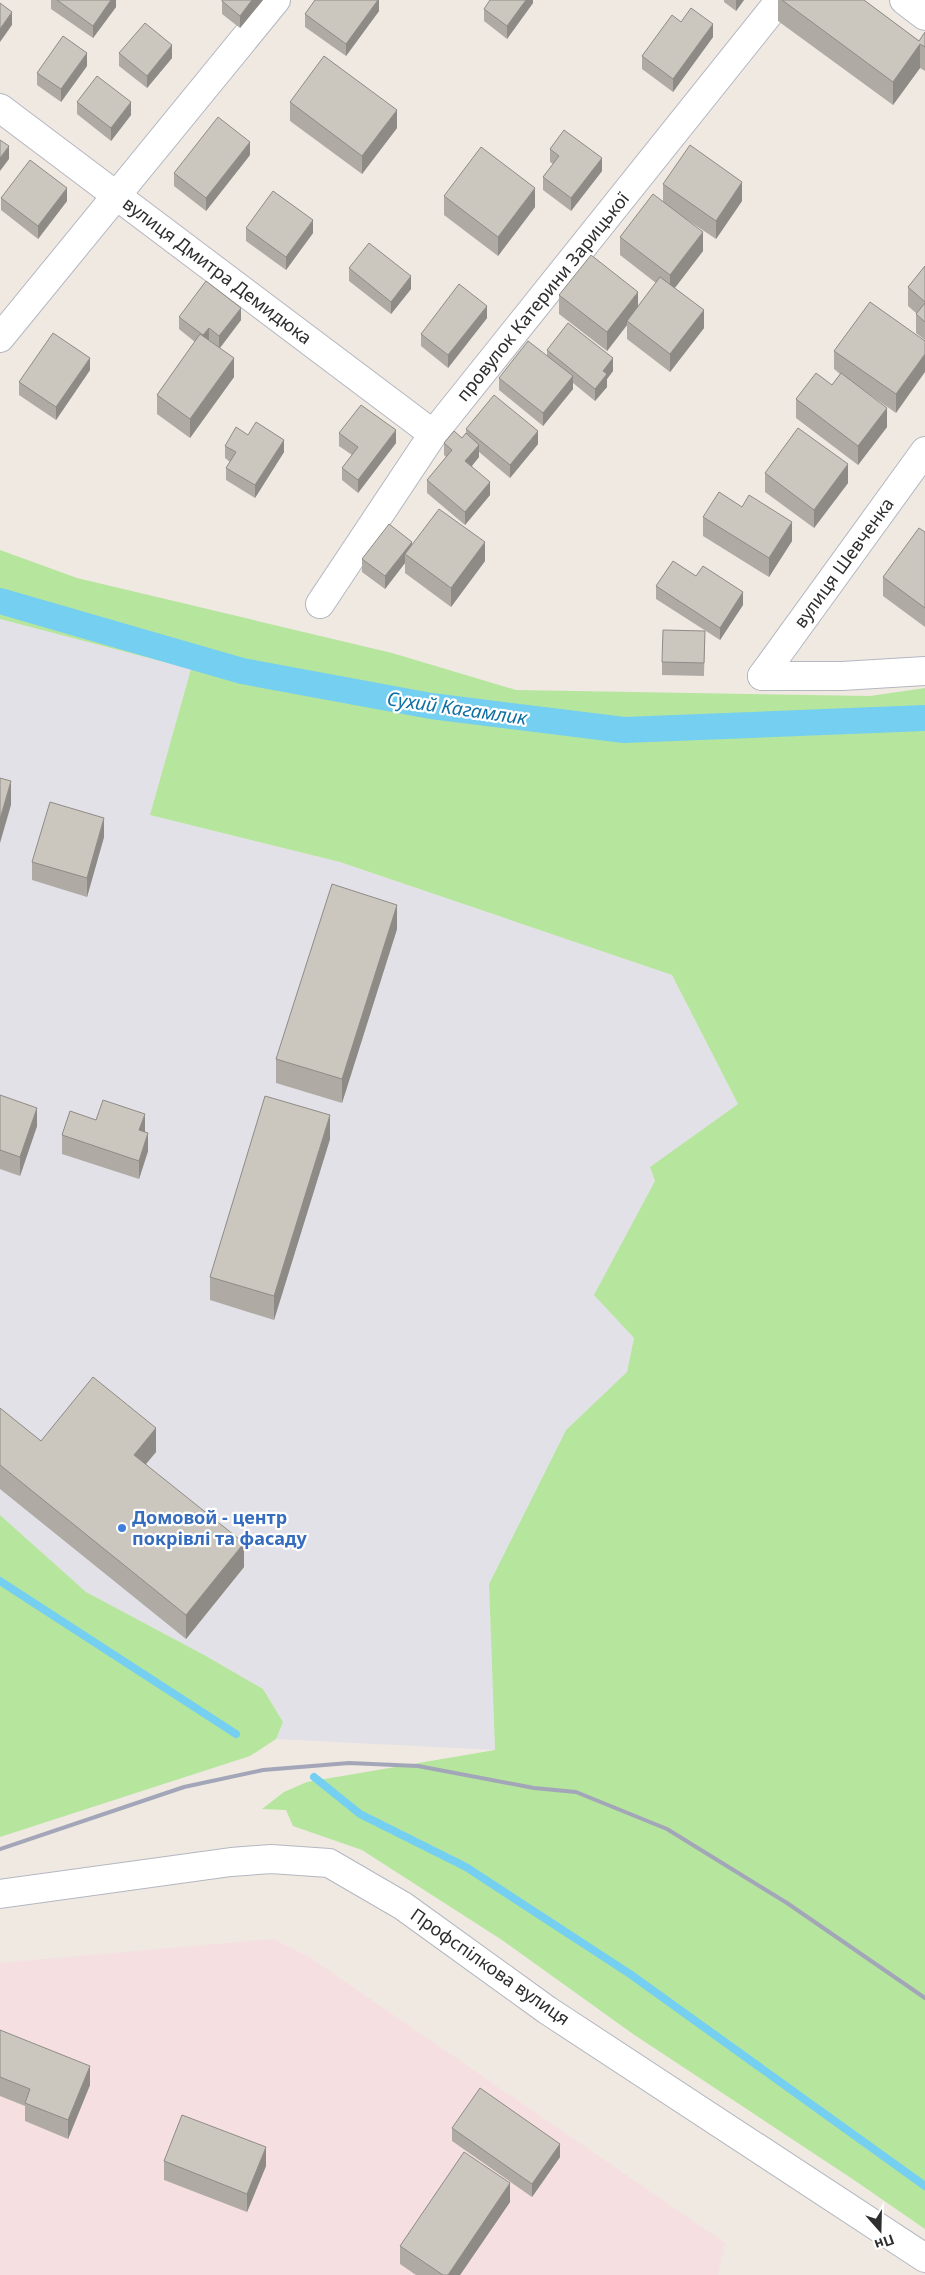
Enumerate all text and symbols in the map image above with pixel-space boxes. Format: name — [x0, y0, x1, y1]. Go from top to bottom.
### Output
street label: провулок Катерини Зарицької — [450, 187, 634, 406]
street label: вулиця Дмитра Демидюка — [118, 191, 317, 349]
street label: вулиця Шевченка — [788, 492, 899, 632]
water label: Сухий Кагамлик — [385, 685, 530, 731]
place label: Домовой - центр покрівлі та фасаду — [132, 1505, 308, 1550]
marker: Домовой - центр покрівлі та фасаду — [116, 1522, 128, 1534]
street label: Профспілкова вулиця — [406, 1902, 575, 2030]
north arrow — [855, 2205, 905, 2255]
text: Пн — [872, 2230, 897, 2255]

